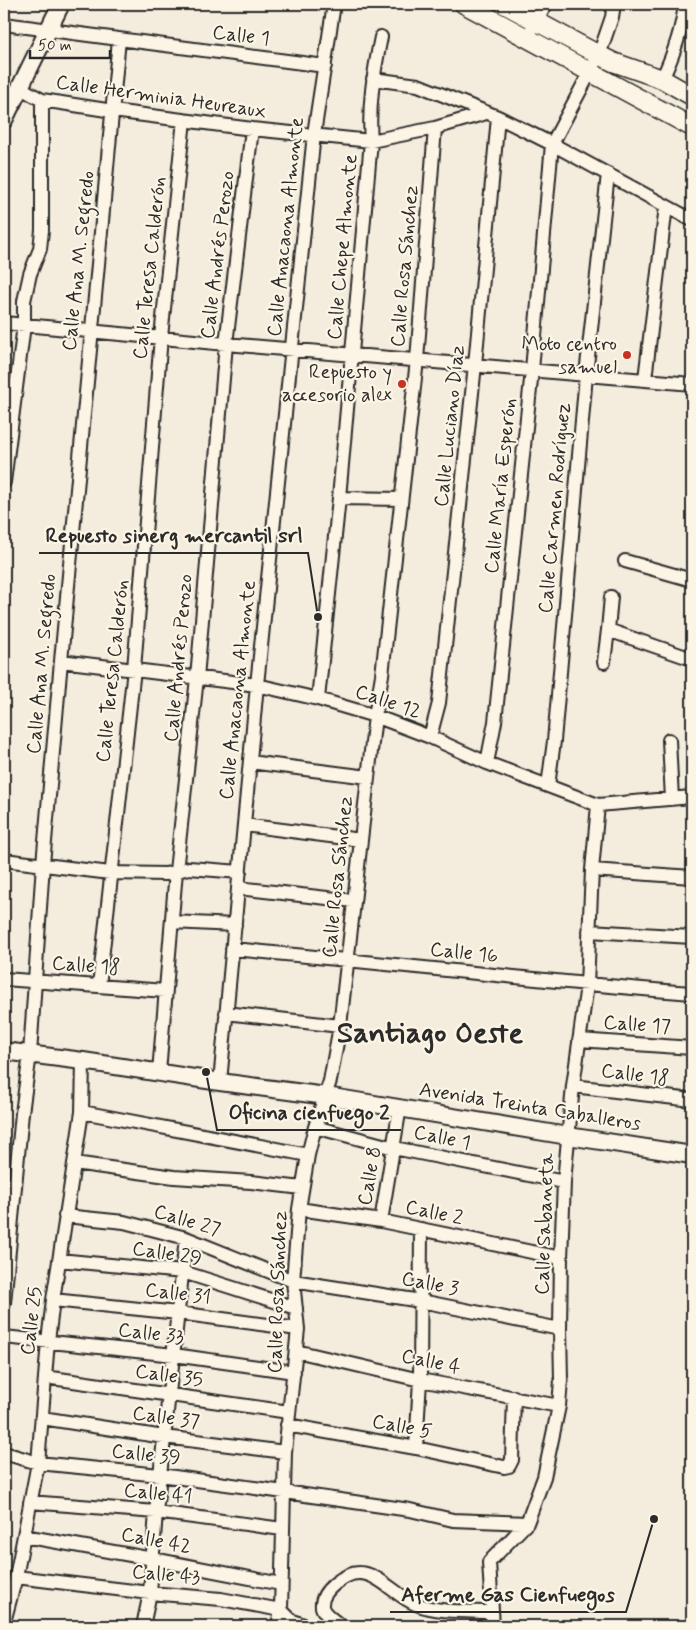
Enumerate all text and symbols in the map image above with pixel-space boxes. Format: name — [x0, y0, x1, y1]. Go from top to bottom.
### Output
street label: Calle 1 — [211, 19, 271, 53]
scale bar — [30, 28, 110, 60]
text: 50 m — [38, 36, 72, 56]
street label: Calle Herminia Heureaux — [54, 69, 269, 125]
street label: Calle Anacaona Almonte — [261, 116, 311, 338]
street label: Calle Chepe Almonte — [321, 153, 365, 341]
street label: Calle Ana M. Segredo — [56, 170, 104, 353]
street label: Calle Andrés Perozo — [194, 170, 242, 340]
street label: Calle Teresa Calderón — [127, 175, 173, 361]
street label: Calle Rosa Sánchez — [384, 184, 426, 348]
place label: Moto centro samuel — [521, 331, 617, 381]
street label: Calle Luciano Díaz — [428, 344, 472, 508]
marker: Moto centro samuel — [621, 349, 633, 361]
place label: Repuesto y accesorio alex — [282, 359, 392, 409]
marker: Repuesto y accesorio alex — [396, 378, 408, 390]
street label: Calle María Esperón — [478, 397, 524, 575]
street label: Calle Carmen Rodríguez — [532, 401, 578, 615]
callout: Repuesto sinerg mercantil srl — [39, 517, 308, 553]
text: Repuesto sinerg mercantil srl — [45, 522, 303, 550]
street label: Calle Ana M. Segredo — [21, 573, 65, 755]
street label: Calle Andrés Perozo — [158, 573, 200, 743]
street label: Calle Teresa Calderón — [90, 578, 136, 764]
street label: Calle Anacaona Almonte — [213, 579, 263, 801]
street label: Calle 12 — [352, 678, 424, 726]
street label: Calle Rosa Sánchez — [316, 795, 360, 959]
street label: Calle 16 — [429, 936, 499, 970]
street label: Calle 18 — [51, 950, 121, 982]
street label: Calle 17 — [602, 1009, 672, 1041]
district label: Santiago Oeste — [337, 1014, 524, 1054]
street label: Calle 18 — [599, 1057, 671, 1093]
street label: Avenida Treinta Caballeros — [417, 1076, 643, 1138]
callout: Oficina cienfuego 2 — [217, 1094, 401, 1130]
text: Oficina cienfuego 2 — [228, 1099, 390, 1129]
street label: Calle 1 — [411, 1119, 473, 1157]
street label: Calle 8 — [352, 1144, 388, 1208]
street label: Calle Sabaneta — [529, 1152, 561, 1295]
street label: Calle 2 — [403, 1194, 465, 1232]
street label: Calle 27 — [150, 1198, 224, 1244]
street label: Calle Rosa Sánchez — [262, 1210, 294, 1374]
street label: Calle 29 — [130, 1235, 204, 1273]
street label: Calle 3 — [399, 1265, 461, 1303]
street label: Calle 31 — [144, 1277, 212, 1311]
street label: Calle 25 — [14, 1285, 50, 1357]
street label: Calle 33 — [117, 1317, 185, 1351]
street label: Calle 4 — [399, 1343, 464, 1382]
street label: Calle 35 — [133, 1358, 205, 1394]
street label: Calle 37 — [131, 1400, 201, 1436]
street label: Calle 5 — [370, 1408, 434, 1446]
street label: Calle 39 — [110, 1438, 182, 1472]
street label: Calle 41 — [122, 1477, 194, 1511]
street label: Calle 42 — [119, 1521, 193, 1561]
street label: Calle 43 — [131, 1559, 201, 1591]
callout: Aferme Gas Cienfuegos — [390, 1576, 626, 1612]
text: Aferme Gas Cienfuegos — [401, 1581, 615, 1611]

